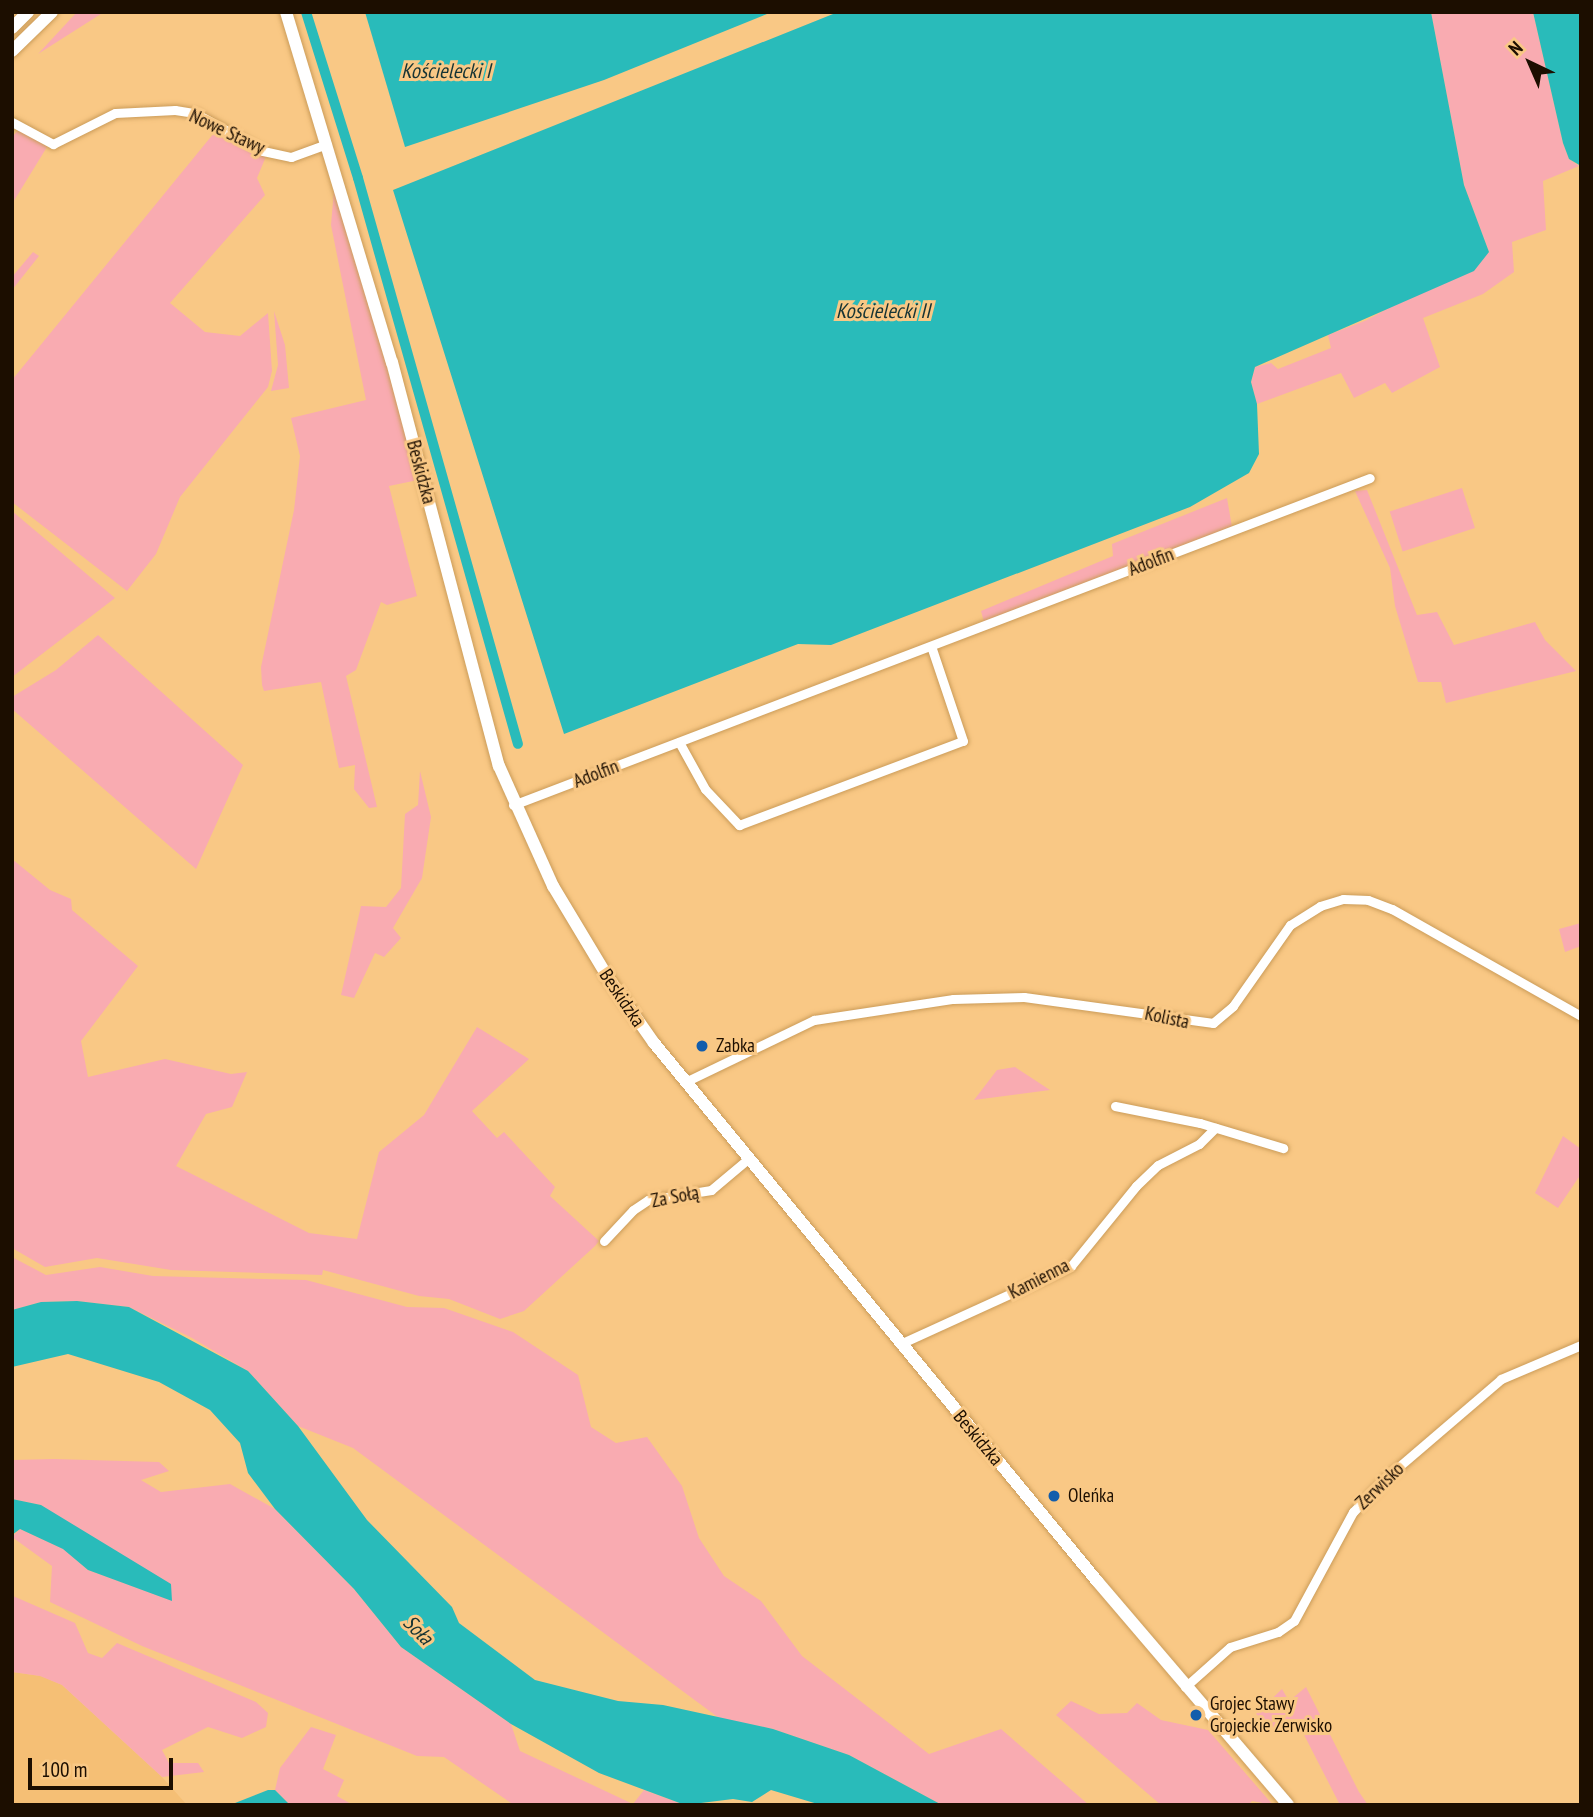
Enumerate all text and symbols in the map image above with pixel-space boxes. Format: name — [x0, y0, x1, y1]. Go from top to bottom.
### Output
north arrow — [1495, 28, 1565, 98]
text: N — [1503, 36, 1527, 60]
water label: Kościelecki I — [401, 58, 491, 84]
street label: Nowe Stawy — [186, 105, 268, 159]
water label: Kościelecki II — [836, 298, 930, 324]
street label: Beskidzka — [402, 438, 440, 506]
street label: Adolfin — [1125, 543, 1177, 581]
street label: Adolfin — [570, 755, 622, 793]
street label: Beskidzka — [594, 965, 650, 1031]
street label: Kolista — [1143, 1002, 1191, 1034]
place label: Zabka — [716, 1035, 755, 1057]
marker: Zabka — [694, 1038, 710, 1054]
street label: Za Sołą — [649, 1181, 701, 1213]
street label: Kamienna — [1005, 1254, 1073, 1304]
street label: Beskidzka — [948, 1406, 1008, 1470]
street label: Zerwisko — [1351, 1458, 1409, 1514]
place label: Oleńka — [1068, 1485, 1114, 1507]
marker: Oleńka — [1046, 1488, 1062, 1504]
water label: Soła — [398, 1610, 438, 1650]
place label: Grojec Stawy Grojeckie Zerwisko — [1210, 1693, 1332, 1737]
marker: Grojec Stawy Grojeckie Zerwisko — [1188, 1707, 1204, 1723]
scale bar — [32, 1744, 177, 1788]
text: 100 m — [41, 1756, 87, 1783]

